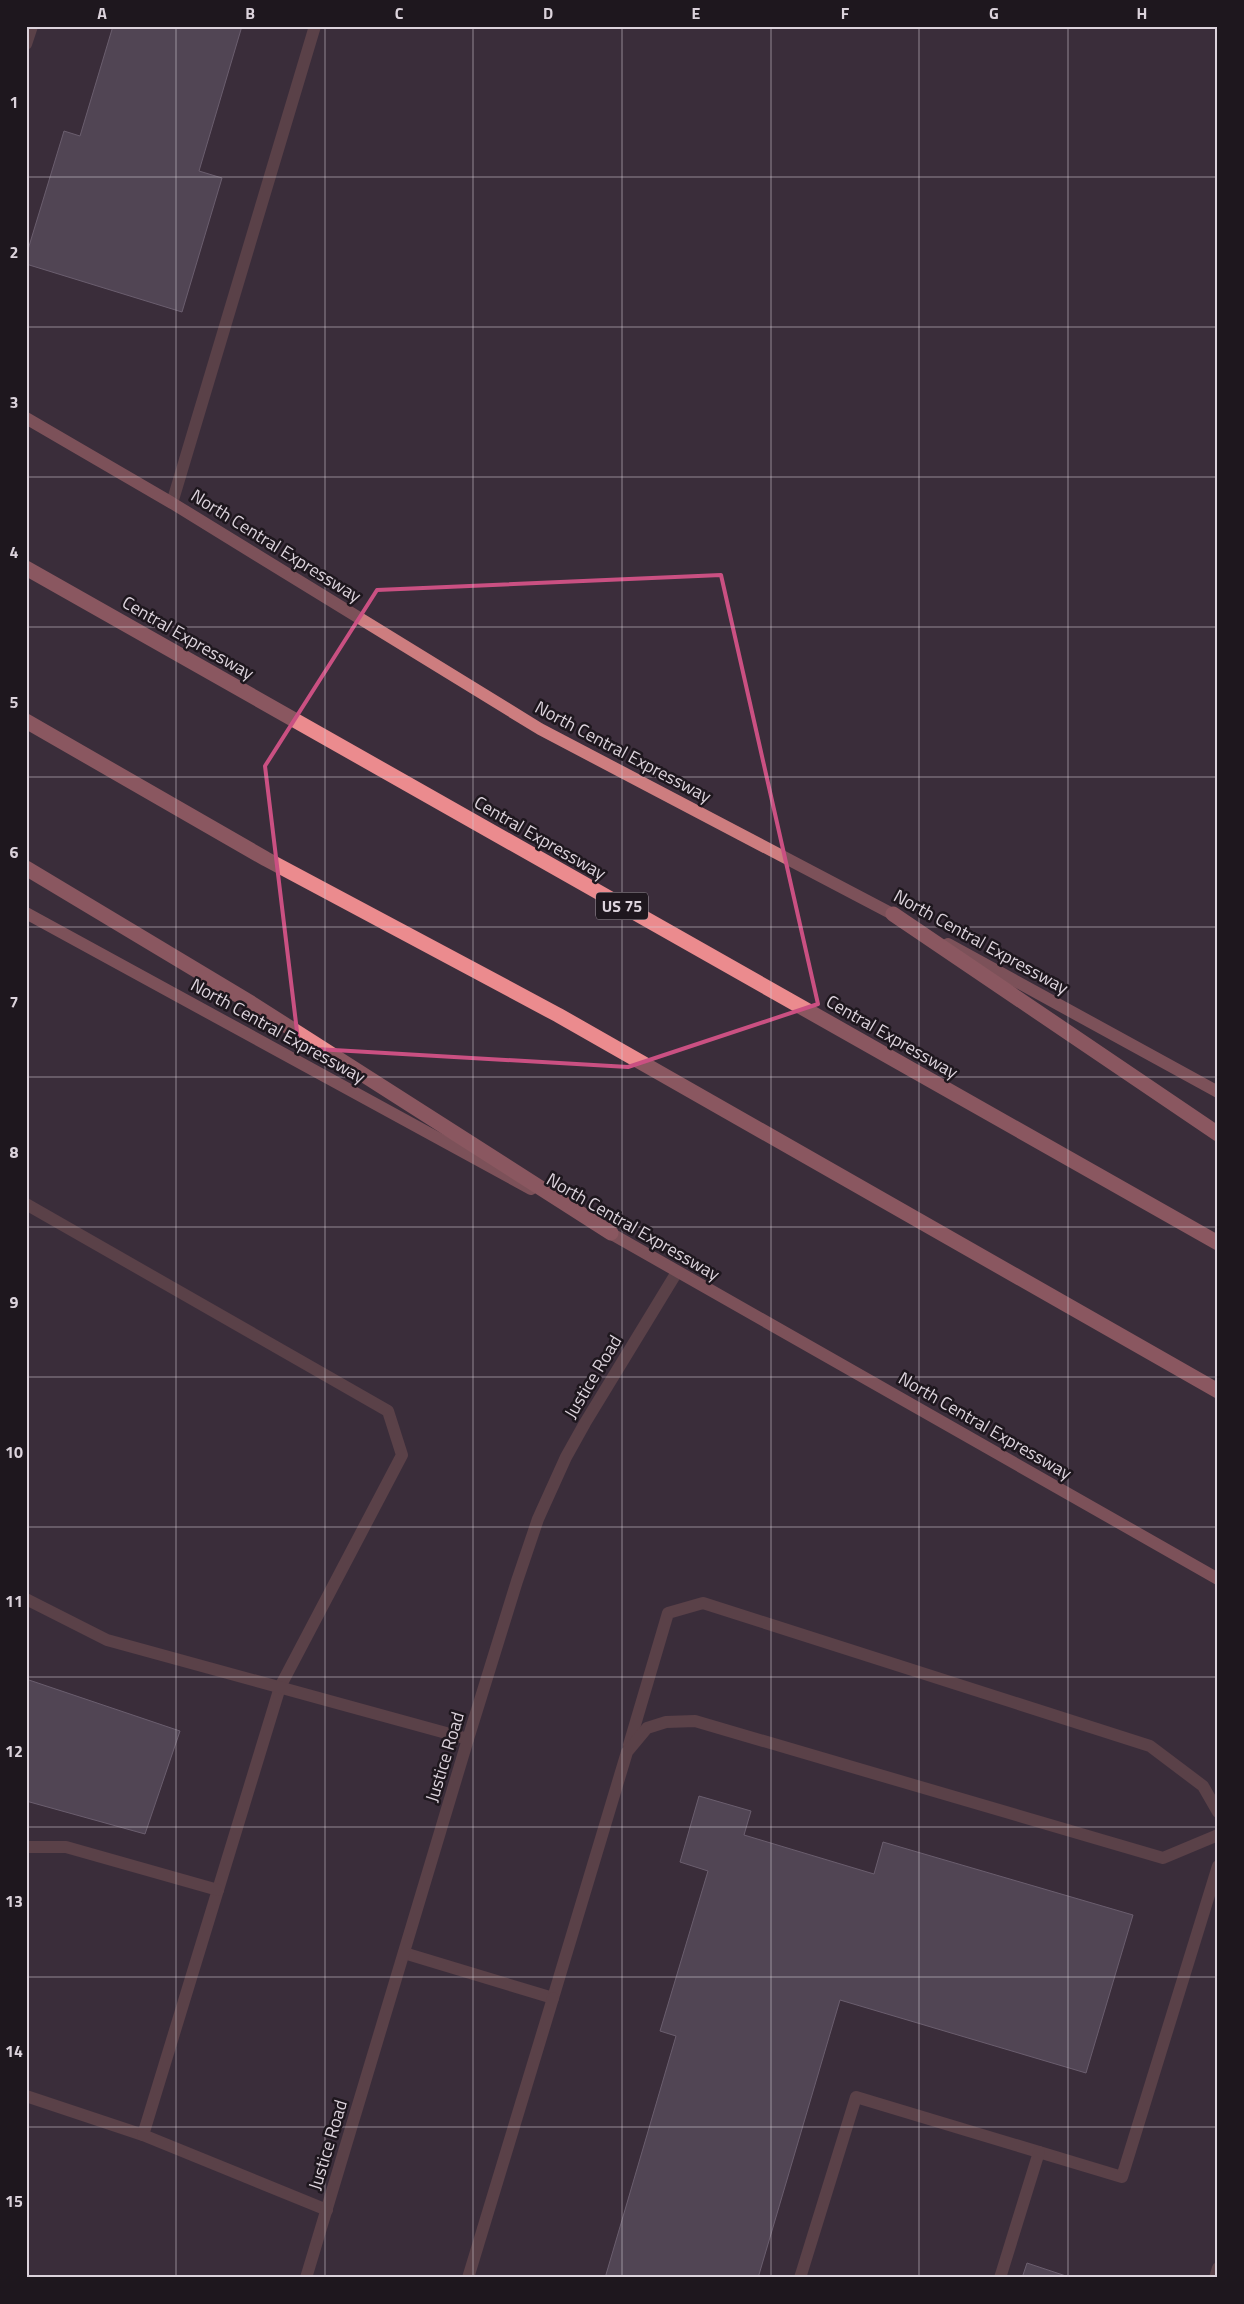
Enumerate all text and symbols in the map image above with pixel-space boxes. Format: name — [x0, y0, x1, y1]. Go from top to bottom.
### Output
text: A — [97, 1, 107, 25]
text: B — [245, 1, 255, 25]
text: C — [395, 1, 404, 25]
text: D — [543, 1, 553, 25]
text: E — [692, 1, 701, 25]
text: F — [841, 1, 850, 25]
text: G — [989, 1, 999, 25]
text: H — [1137, 1, 1147, 25]
text: 1 — [10, 90, 18, 114]
text: 2 — [10, 240, 18, 264]
text: 3 — [10, 390, 18, 414]
street label: North Central Expressway — [186, 482, 367, 609]
text: 4 — [10, 540, 19, 564]
street label: Central Expressway — [117, 589, 260, 687]
text: 5 — [10, 690, 19, 714]
street label: North Central Expressway — [530, 694, 717, 810]
street label: Central Expressway — [469, 789, 612, 887]
text: 6 — [10, 840, 19, 864]
street label: North Central Expressway — [889, 882, 1074, 1001]
road number: US 75 — [596, 892, 648, 919]
street label: North Central Expressway — [186, 971, 371, 1090]
street label: Central Expressway — [821, 988, 964, 1086]
text: 7 — [10, 990, 18, 1014]
text: 8 — [10, 1140, 19, 1164]
street label: North Central Expressway — [541, 1166, 725, 1288]
text: 9 — [10, 1290, 19, 1314]
street label: Justice Road — [557, 1330, 628, 1424]
street label: North Central Expressway — [893, 1365, 1077, 1487]
text: 10 — [5, 1440, 23, 1464]
text: 11 — [5, 1589, 23, 1613]
street label: Justice Road — [418, 1708, 471, 1805]
text: 12 — [5, 1739, 23, 1763]
text: 13 — [5, 1889, 23, 1913]
text: 14 — [5, 2039, 23, 2063]
street label: Justice Road — [301, 2096, 354, 2193]
text: 15 — [5, 2189, 23, 2213]

